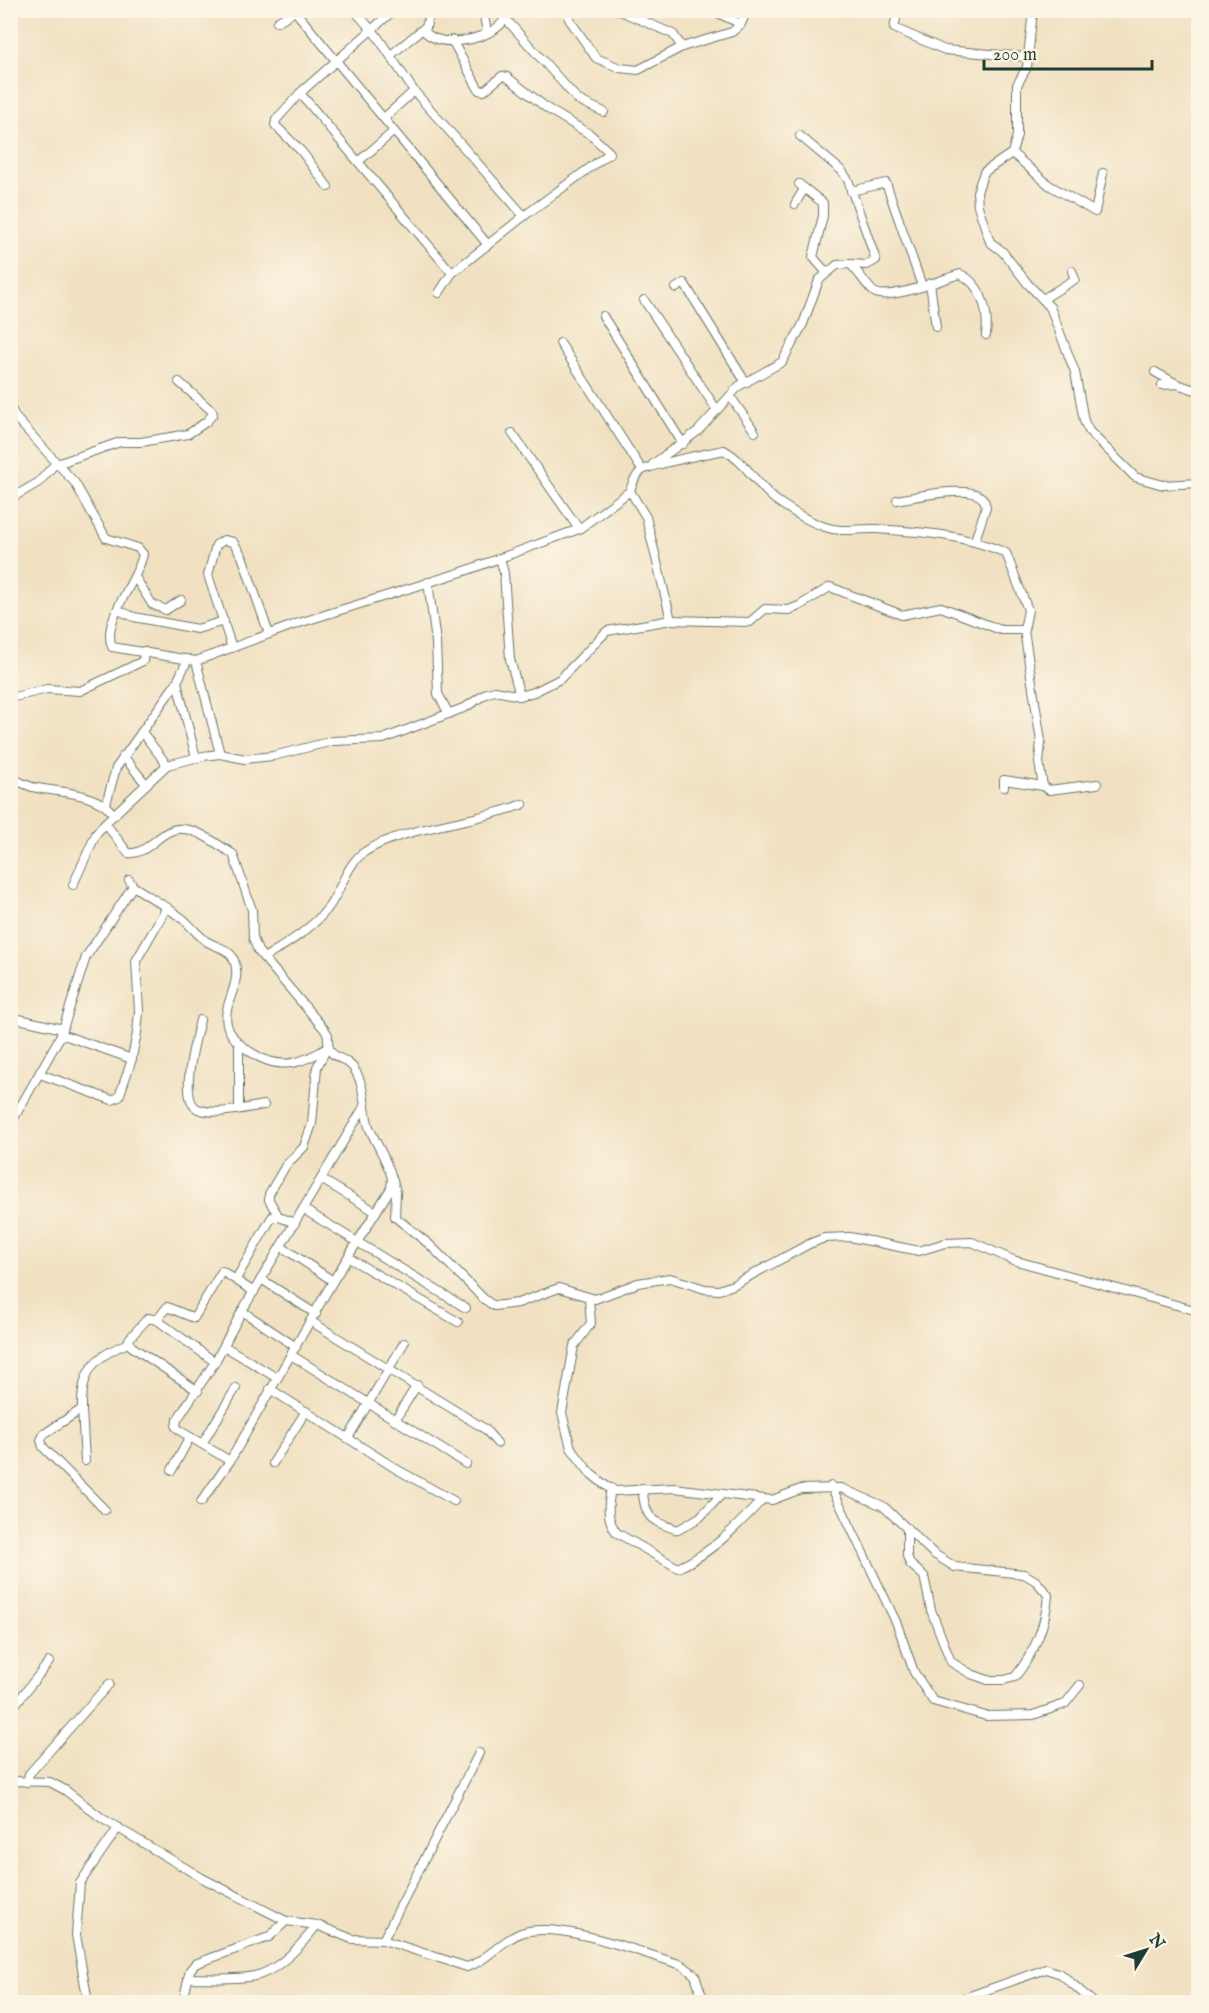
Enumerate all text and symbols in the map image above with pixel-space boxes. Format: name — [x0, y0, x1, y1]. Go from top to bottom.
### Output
scale bar — [984, 33, 1152, 71]
text: 200 m — [993, 44, 1037, 67]
north arrow — [1116, 1920, 1176, 1980]
text: N — [1143, 1930, 1168, 1954]

